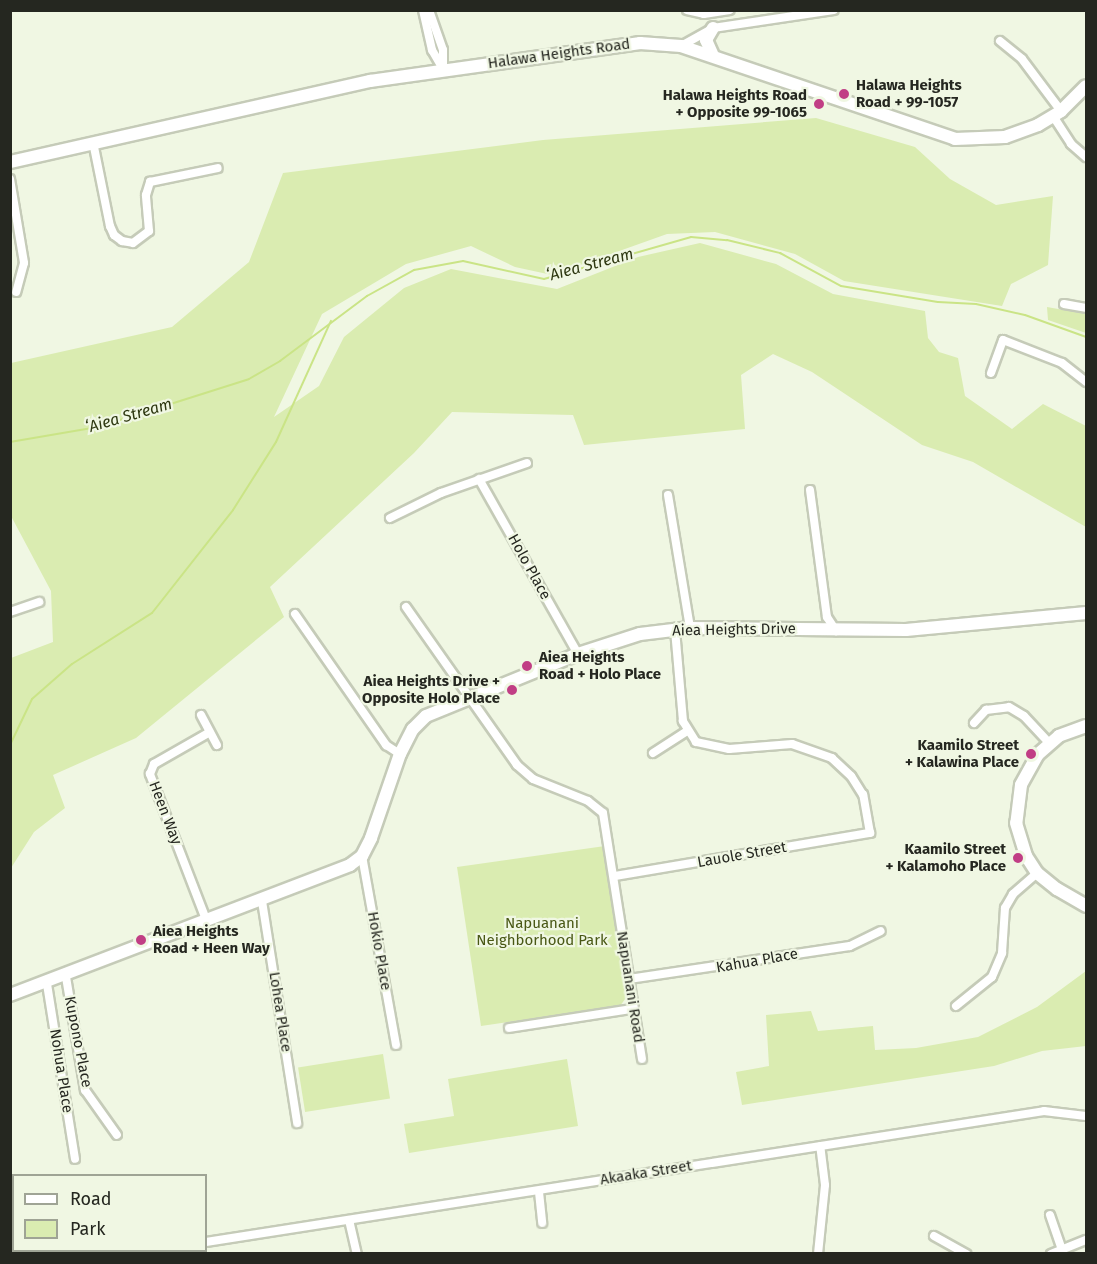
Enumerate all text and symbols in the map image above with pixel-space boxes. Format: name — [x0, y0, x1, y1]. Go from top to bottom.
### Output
street label: Halawa Heights Road — [487, 35, 631, 73]
place label: Halawa Heights Road + 99-1057 — [856, 76, 962, 111]
place label: Halawa Heights Road + Opposite 99-1065 — [663, 86, 807, 121]
marker: Halawa Heights Road + 99-1057 — [837, 87, 851, 101]
marker: Halawa Heights Road + Opposite 99-1065 — [812, 97, 826, 111]
water label: ʻAiea Stream — [545, 244, 635, 286]
water label: ʻAiea Stream — [84, 395, 174, 437]
street label: Holo Place — [504, 531, 554, 603]
street label: Aiea Heights Drive — [672, 620, 796, 640]
place label: Aiea Heights Road + Holo Place — [539, 648, 661, 683]
marker: Aiea Heights Road + Holo Place — [520, 659, 534, 673]
place label: Aiea Heights Drive + Opposite Holo Place — [362, 672, 500, 707]
marker: Aiea Heights Drive + Opposite Holo Place — [505, 683, 519, 697]
place label: Kaamilo Street + Kalawina Place — [905, 736, 1019, 771]
marker: Kaamilo Street + Kalawina Place — [1024, 747, 1038, 761]
street label: Heen Way — [145, 779, 185, 847]
street label: Lauole Street — [696, 838, 788, 872]
place label: Kaamilo Street + Kalamoho Place — [885, 840, 1006, 875]
marker: Kaamilo Street + Kalamoho Place — [1011, 851, 1025, 865]
street label: Hokio Place — [363, 910, 395, 992]
park label: Napuanani Neighborhood Park — [476, 914, 608, 949]
place label: Aiea Heights Road + Heen Way — [153, 922, 270, 957]
street label: Napuanani Road — [612, 930, 648, 1044]
marker: Aiea Heights Road + Heen Way — [134, 933, 148, 947]
street label: Kahua Place — [715, 945, 799, 977]
street label: Lohea Place — [265, 971, 295, 1053]
street label: Kupono Place — [60, 995, 96, 1089]
street label: Nohua Place — [45, 1028, 77, 1114]
street label: Akaaka Street — [599, 1157, 693, 1189]
legend — [12, 1174, 207, 1252]
text: Road — [70, 1188, 112, 1210]
text: Park — [70, 1218, 105, 1240]

